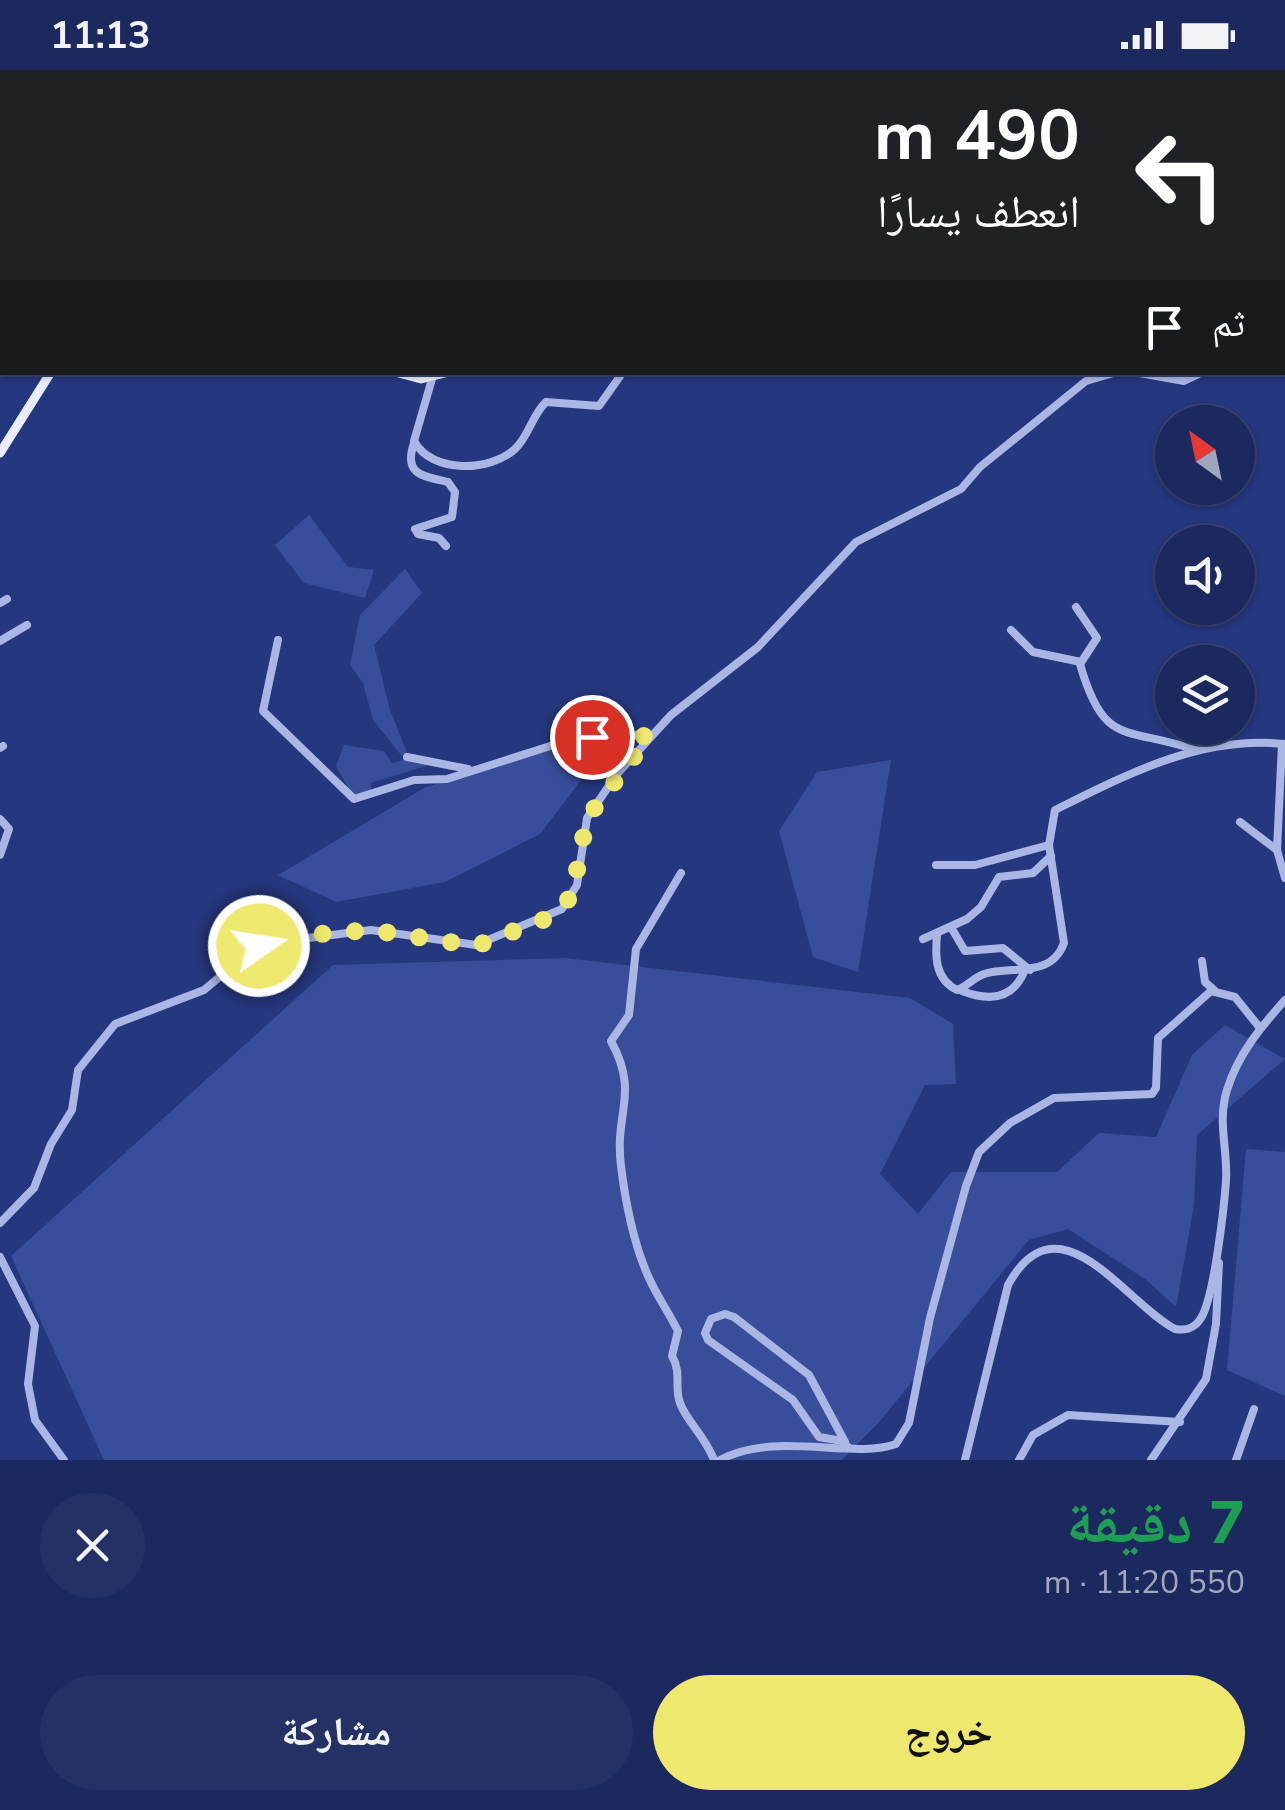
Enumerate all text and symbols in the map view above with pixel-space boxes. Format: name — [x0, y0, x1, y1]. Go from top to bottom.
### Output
text: 11:13 — [50, 10, 151, 61]
text: 490 m — [874, 88, 1080, 184]
icon: left — [1115, 110, 1245, 240]
text: انعطف يسارًا — [877, 182, 1080, 243]
text: ثم — [1212, 298, 1245, 349]
icon: arrive — [1137, 300, 1192, 355]
north arrow — [1155, 405, 1255, 505]
map controls — [1155, 405, 1255, 745]
button: sound — [1155, 525, 1255, 625]
button: layers — [1155, 645, 1255, 745]
pin — [550, 695, 635, 780]
icon: arrive — [565, 710, 620, 765]
position arrow — [207, 894, 311, 998]
text: 7 دقيقة — [1066, 1482, 1245, 1564]
button: close — [40, 1493, 145, 1598]
text: 550 m · 11:20 — [1044, 1561, 1245, 1604]
button: مشاركة — [40, 1675, 633, 1790]
button: خروج — [653, 1675, 1245, 1790]

